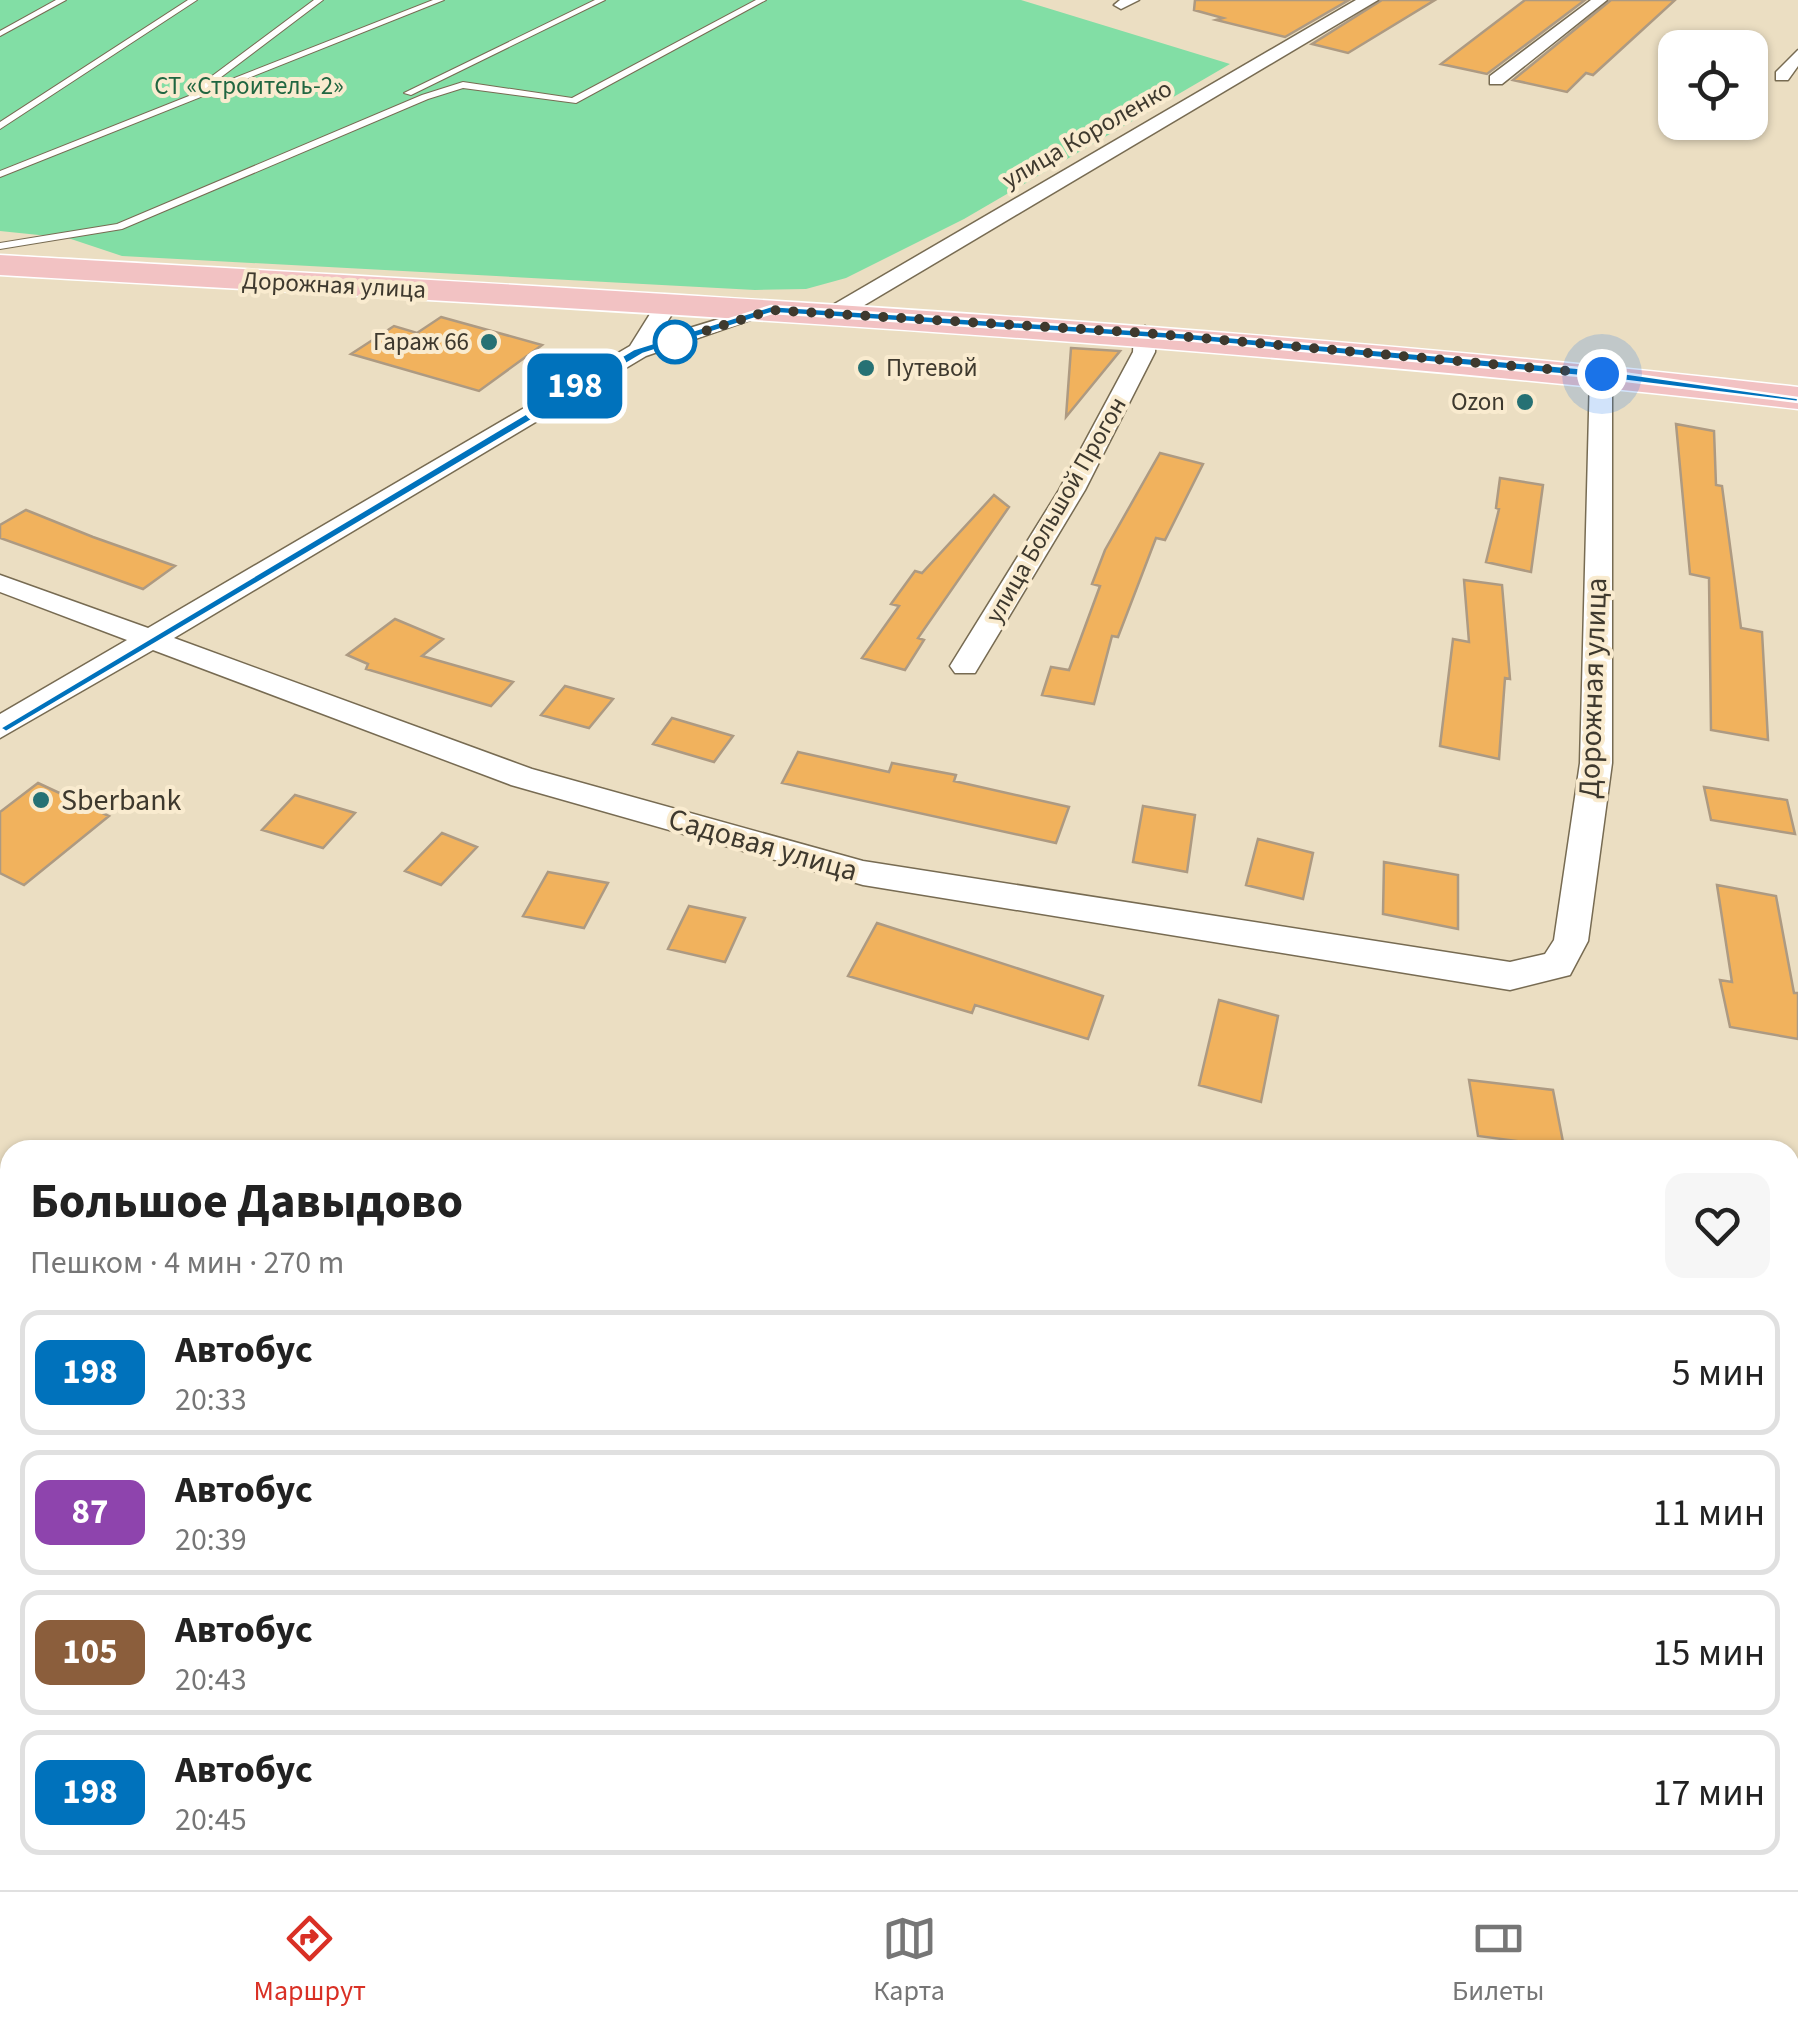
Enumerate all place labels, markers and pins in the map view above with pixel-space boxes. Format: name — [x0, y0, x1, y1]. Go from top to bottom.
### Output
unlabelled marker — [654, 321, 696, 363]
place label: Гараж 66 — [373, 324, 469, 360]
marker: Гараж 66 — [478, 331, 500, 353]
place label: Путевой — [886, 350, 978, 386]
marker: Путевой — [855, 357, 877, 379]
place label: Ozon — [1451, 384, 1505, 420]
marker: Ozon — [1514, 391, 1536, 413]
place label: Sberbank — [61, 779, 182, 822]
marker: Sberbank — [30, 789, 52, 811]

